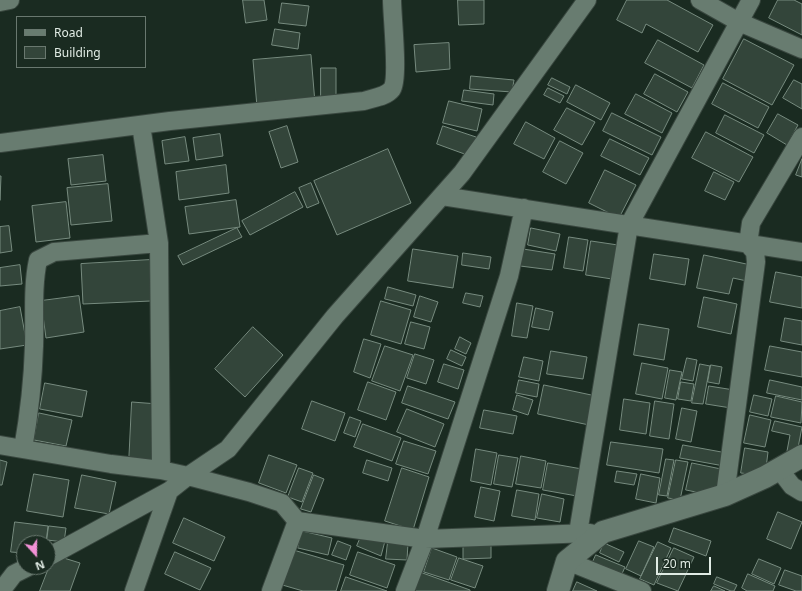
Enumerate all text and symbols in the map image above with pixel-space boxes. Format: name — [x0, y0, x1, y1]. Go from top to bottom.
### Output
legend — [16, 16, 146, 68]
text: Road — [54, 24, 83, 41]
text: Building — [54, 44, 101, 61]
north arrow — [16, 535, 56, 575]
scale bar — [658, 549, 713, 575]
text: 20 m — [663, 555, 691, 572]
text: N — [33, 557, 47, 574]

